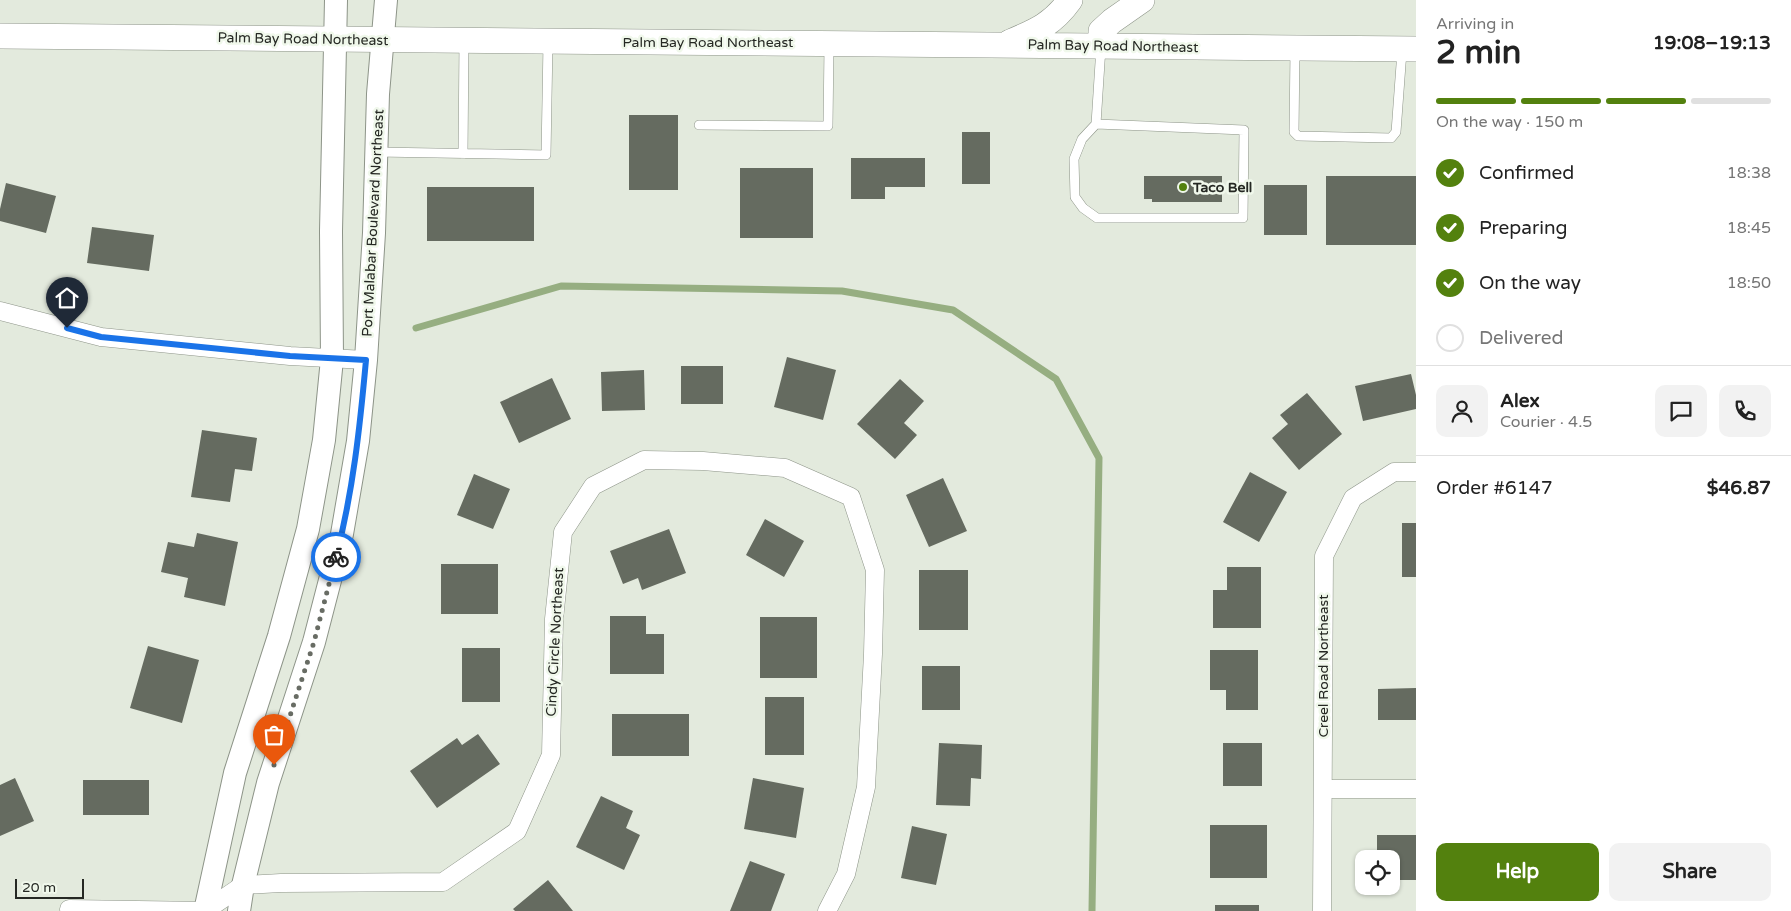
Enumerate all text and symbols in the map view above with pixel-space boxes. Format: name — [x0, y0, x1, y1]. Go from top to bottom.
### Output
text: Arriving in — [1436, 14, 1514, 34]
street label: Palm Bay Road Northeast — [217, 29, 389, 49]
text: 19:08–19:13 — [1653, 32, 1771, 54]
street label: Palm Bay Road Northeast — [623, 34, 794, 51]
text: 2 min — [1436, 34, 1521, 72]
street label: Palm Bay Road Northeast — [1027, 36, 1199, 56]
street label: Port Malabar Boulevard Northeast — [359, 108, 387, 337]
text: On the way · 150 m — [1436, 112, 1583, 132]
icon: check — [1436, 159, 1464, 187]
text: Confirmed — [1479, 162, 1574, 184]
text: 18:38 — [1727, 163, 1771, 183]
place label: Taco Bell — [1192, 179, 1252, 196]
marker: Taco Bell — [1177, 181, 1189, 193]
icon: check — [1436, 214, 1464, 242]
text: Preparing — [1479, 217, 1568, 239]
text: 18:45 — [1727, 218, 1771, 238]
icon: check — [1436, 269, 1464, 297]
text: On the way — [1479, 272, 1581, 294]
text: 18:50 — [1727, 273, 1771, 293]
pin — [46, 277, 88, 328]
icon: home — [53, 284, 81, 312]
text: Delivered — [1479, 327, 1564, 349]
button: person — [1436, 385, 1488, 437]
button: chat — [1655, 385, 1707, 437]
button: phone — [1719, 385, 1771, 437]
text: Alex — [1500, 390, 1540, 412]
text: Courier · 4.5 — [1500, 412, 1592, 432]
text: Order #6147 — [1436, 477, 1553, 499]
text: $46.87 — [1707, 477, 1771, 499]
courier — [311, 532, 361, 582]
icon: bike — [322, 543, 350, 571]
street label: Cindy Circle Northeast — [543, 566, 567, 717]
street label: Creel Road Northeast — [1315, 594, 1332, 738]
pin — [253, 714, 295, 765]
icon: bag — [260, 721, 288, 749]
button: Help — [1436, 843, 1599, 901]
button: Share — [1609, 843, 1771, 901]
map controls — [1355, 850, 1400, 895]
button: locate — [1355, 850, 1400, 895]
scale bar — [15, 876, 84, 899]
text: 20 m — [22, 879, 56, 896]

